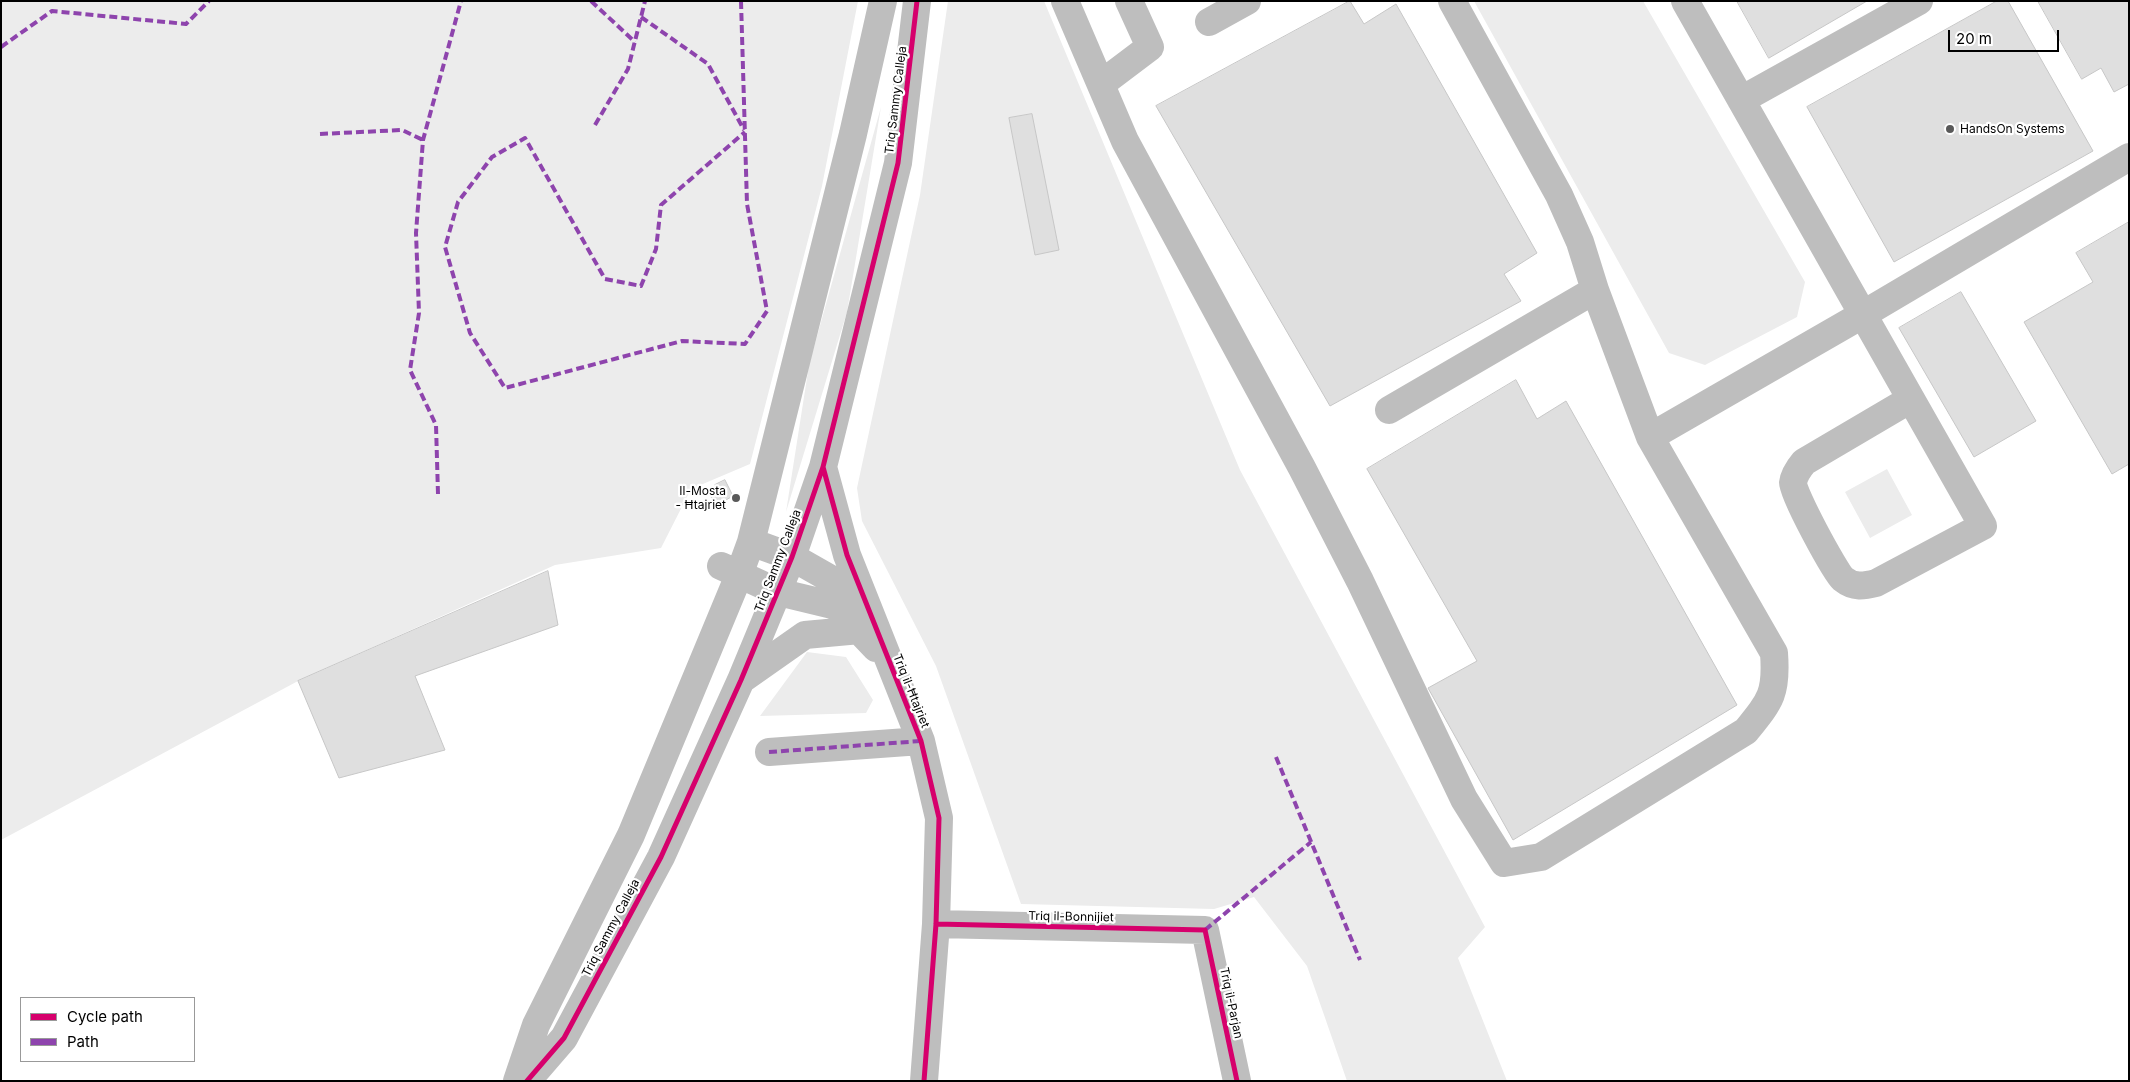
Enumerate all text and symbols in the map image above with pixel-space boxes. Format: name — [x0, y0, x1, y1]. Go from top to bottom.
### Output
scale bar — [1950, 20, 2061, 52]
text: 20 m — [1956, 29, 1992, 48]
street label: Triq Sammy Calleja — [882, 45, 910, 155]
place label: HandsOn Systems — [1960, 122, 2064, 136]
marker: HandsOn Systems — [1944, 123, 1956, 135]
place label: Il-Mosta - Ħtajriet — [675, 484, 726, 512]
marker: Il-Mosta - Ħtajriet — [730, 492, 742, 504]
street label: Triq Sammy Calleja — [752, 508, 804, 614]
street label: Triq il-Ħtajriet — [890, 652, 932, 730]
street label: Triq Sammy Calleja — [579, 877, 643, 979]
street label: Triq il-Bonnijiet — [1028, 909, 1114, 925]
street label: Triq il-Parjan — [1216, 966, 1246, 1040]
legend — [20, 997, 195, 1062]
text: Cycle path — [67, 1007, 143, 1026]
text: Path — [67, 1032, 99, 1051]

